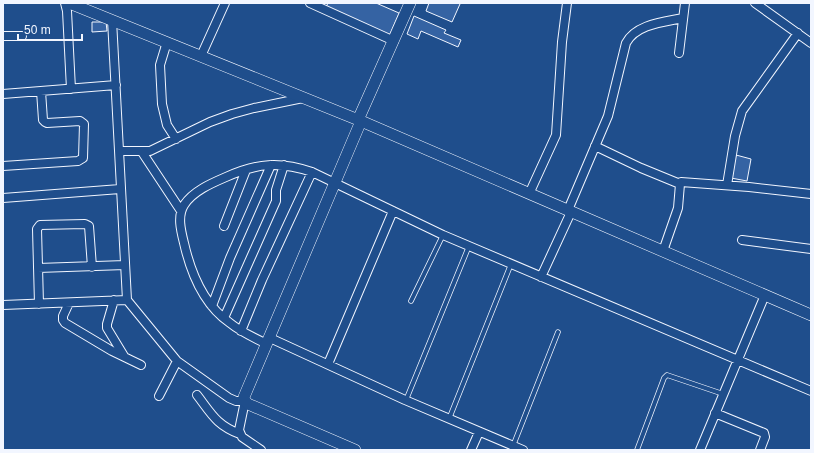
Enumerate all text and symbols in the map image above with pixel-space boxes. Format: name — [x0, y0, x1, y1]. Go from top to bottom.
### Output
scale bar — [18, 16, 82, 42]
text: 50 m — [24, 23, 51, 37]

